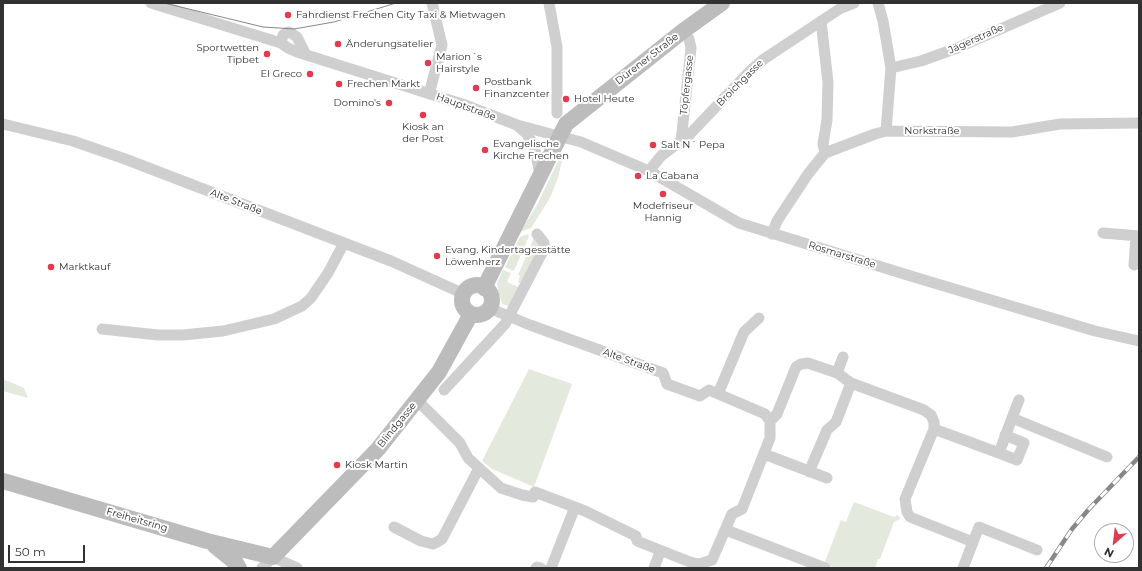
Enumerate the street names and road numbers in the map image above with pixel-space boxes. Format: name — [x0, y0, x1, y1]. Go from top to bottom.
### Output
street label: Jägerstraße — [947, 22, 1005, 56]
street label: Dürener Straße — [613, 31, 681, 87]
street label: Töpfergasse — [678, 55, 696, 115]
street label: Broichgasse — [714, 57, 766, 109]
street label: Hauptstraße — [434, 91, 498, 123]
street label: Norkstraße — [904, 125, 960, 137]
street label: Alte Straße — [208, 187, 264, 217]
street label: Rosmarstraße — [807, 239, 877, 271]
street label: Alte Straße — [601, 346, 657, 376]
street label: Blindgasse — [375, 400, 419, 450]
street label: Freiheitsring — [105, 505, 169, 535]

